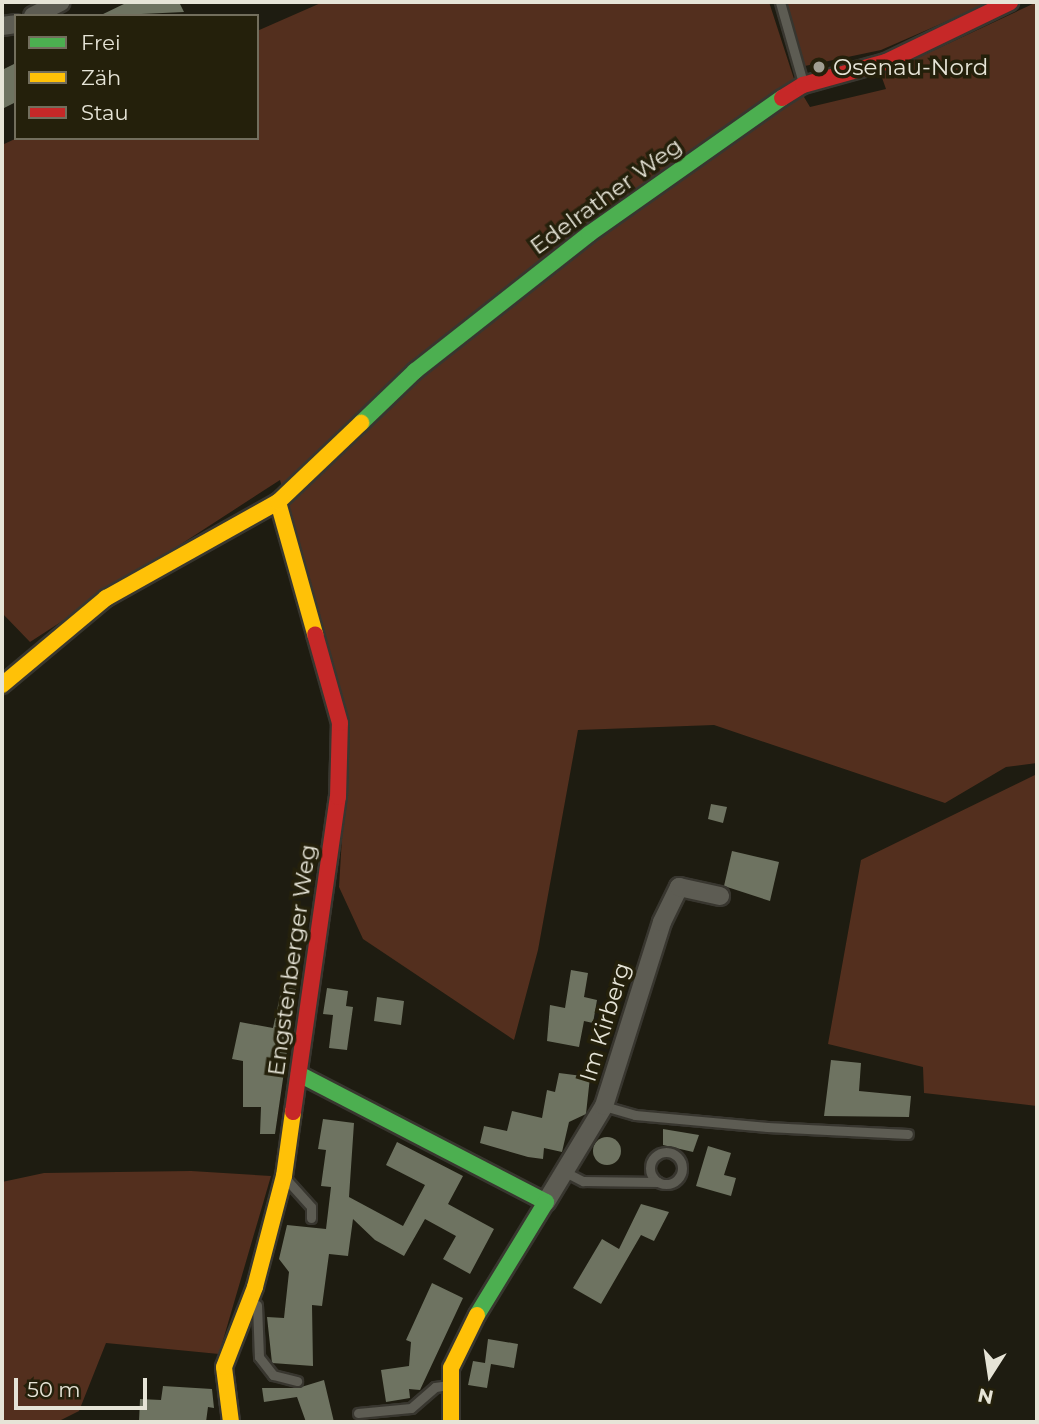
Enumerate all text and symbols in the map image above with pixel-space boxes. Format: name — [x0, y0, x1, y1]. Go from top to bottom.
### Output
legend — [14, 14, 259, 140]
text: Frei — [81, 30, 121, 55]
place label: Osenau-Nord — [833, 53, 988, 81]
marker: Osenau-Nord — [811, 59, 827, 75]
text: Zäh — [81, 65, 121, 90]
text: Stau — [81, 100, 129, 125]
street label: Edelrather Weg — [525, 132, 687, 260]
street label: Engstenberger Weg — [262, 842, 322, 1078]
street label: Im Kirberg — [574, 959, 636, 1085]
north arrow — [955, 1340, 1025, 1410]
scale bar — [18, 1364, 150, 1408]
text: 50 m — [27, 1377, 81, 1402]
text: N — [976, 1383, 995, 1409]

